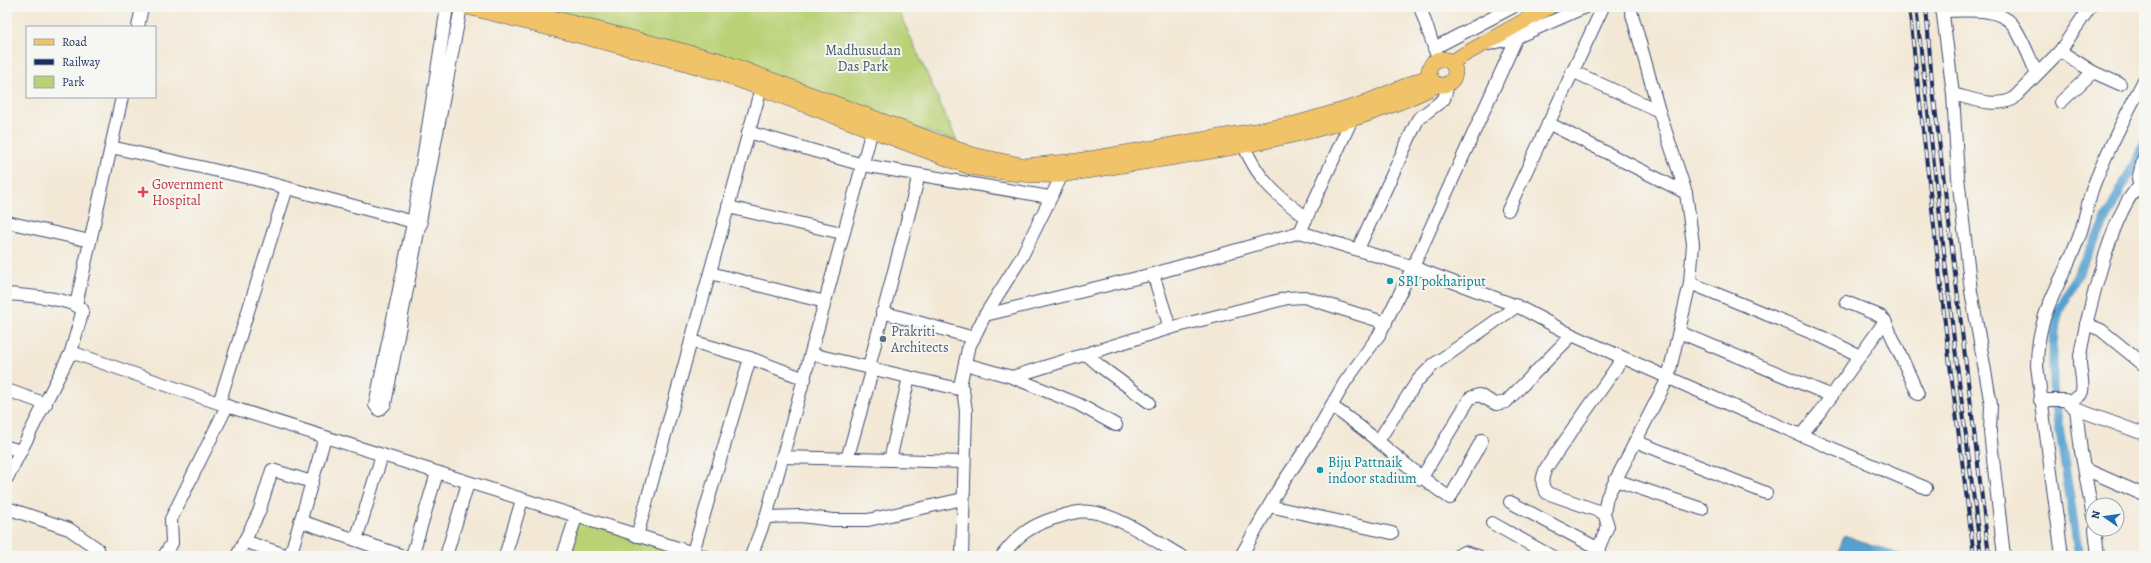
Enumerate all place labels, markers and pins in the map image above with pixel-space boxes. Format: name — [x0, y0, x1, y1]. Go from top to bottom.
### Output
place label: Government Hospital — [152, 175, 224, 210]
marker: Government Hospital — [137, 186, 149, 198]
place label: SBI pokhariput — [1398, 272, 1486, 291]
marker: SBI pokhariput — [1385, 276, 1395, 286]
place label: Prakriti Architects — [890, 322, 949, 357]
marker: Prakriti Architects — [878, 334, 888, 344]
place label: Biju Pattnaik indoor stadium — [1328, 453, 1417, 488]
marker: Biju Pattnaik indoor stadium — [1315, 465, 1325, 475]

